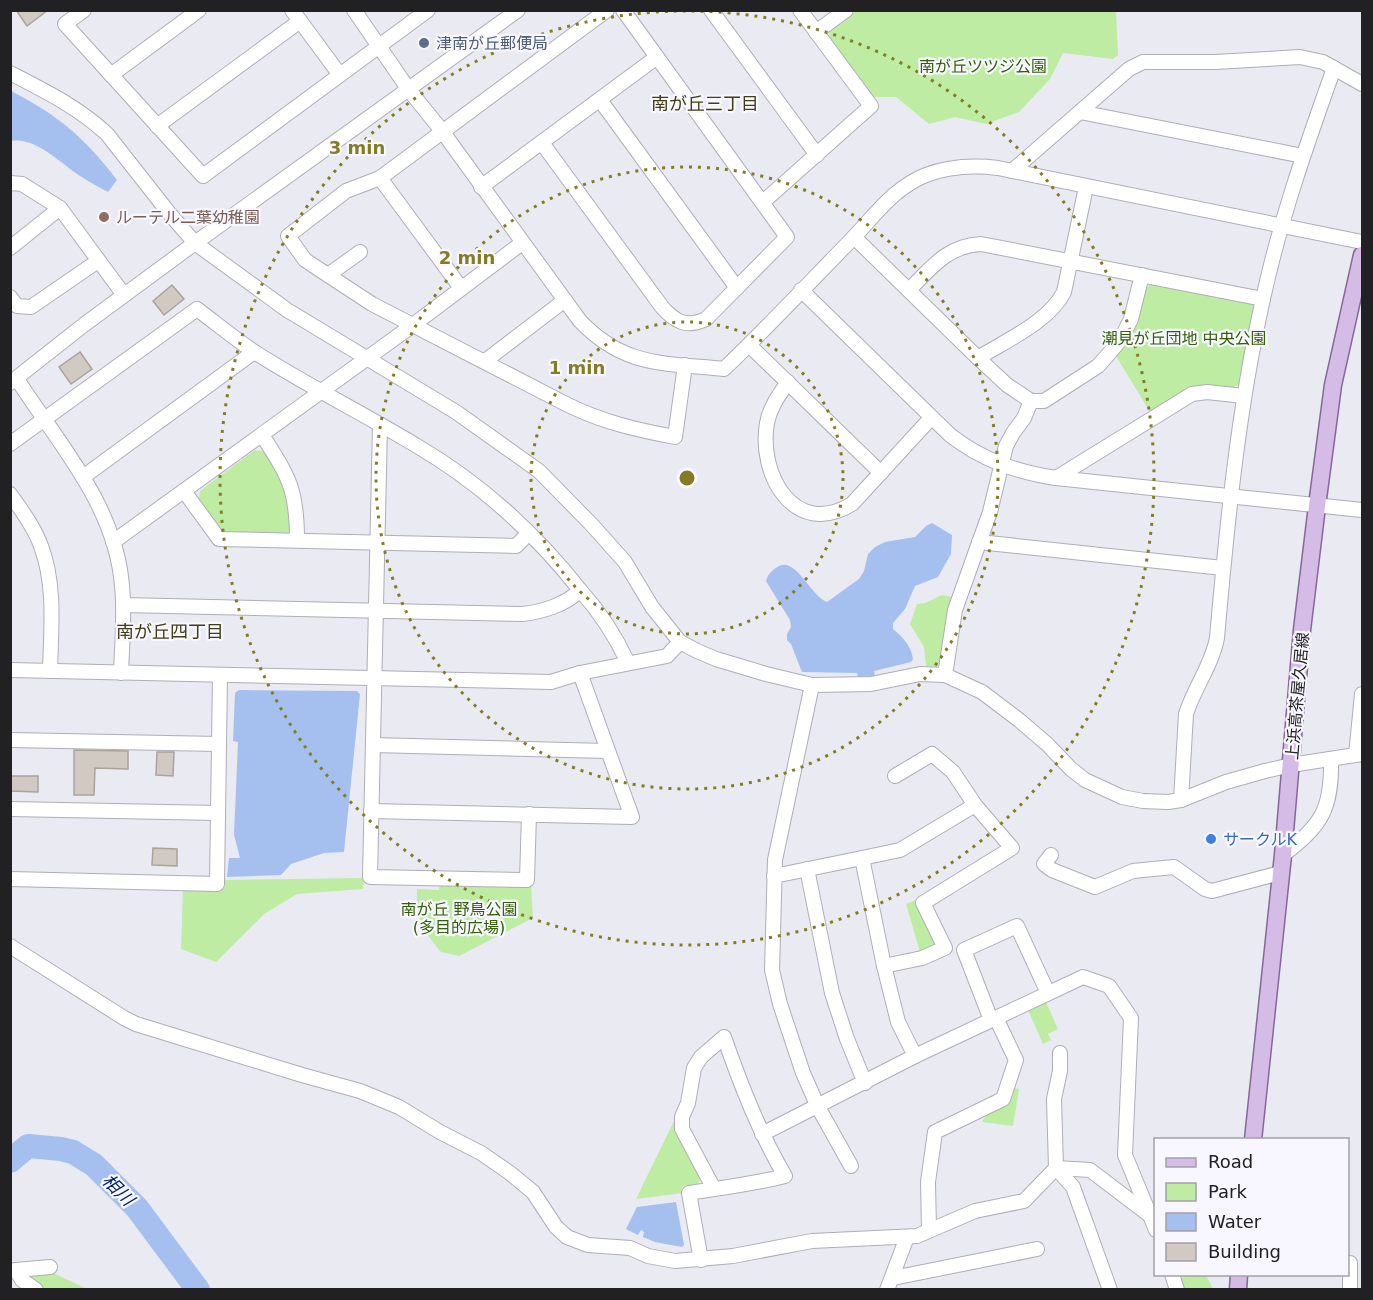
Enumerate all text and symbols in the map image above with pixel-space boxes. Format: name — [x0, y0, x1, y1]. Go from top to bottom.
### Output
place label: 津南が丘郵便局 — [436, 34, 548, 53]
marker: 津南が丘郵便局 — [417, 36, 431, 50]
park label: 南が丘ツツジ公園 — [919, 57, 1047, 76]
district label: 南が丘三丁目 — [651, 93, 759, 114]
text: 3 min — [329, 137, 385, 158]
place label: ルーテル二葉幼稚園 — [116, 208, 260, 227]
marker: ルーテル二葉幼稚園 — [97, 210, 111, 224]
text: 2 min — [439, 247, 495, 268]
park label: 潮見が丘団地 中央公園 — [1101, 329, 1267, 348]
text: 1 min — [549, 357, 605, 378]
centre of rings — [677, 468, 697, 488]
district label: 南が丘四丁目 — [116, 621, 224, 642]
street label: 上浜高茶屋久居線 — [1282, 631, 1313, 761]
place label: サークルK — [1223, 830, 1298, 849]
marker: サークルK — [1204, 832, 1218, 846]
park label: 南が丘 野鳥公園 (多目的広場) — [400, 900, 518, 937]
legend — [1154, 1138, 1349, 1276]
text: Road — [1208, 1151, 1253, 1172]
water label: 相川 — [98, 1169, 140, 1211]
text: Park — [1208, 1181, 1247, 1202]
text: Water — [1208, 1211, 1262, 1232]
text: Building — [1208, 1241, 1281, 1262]

